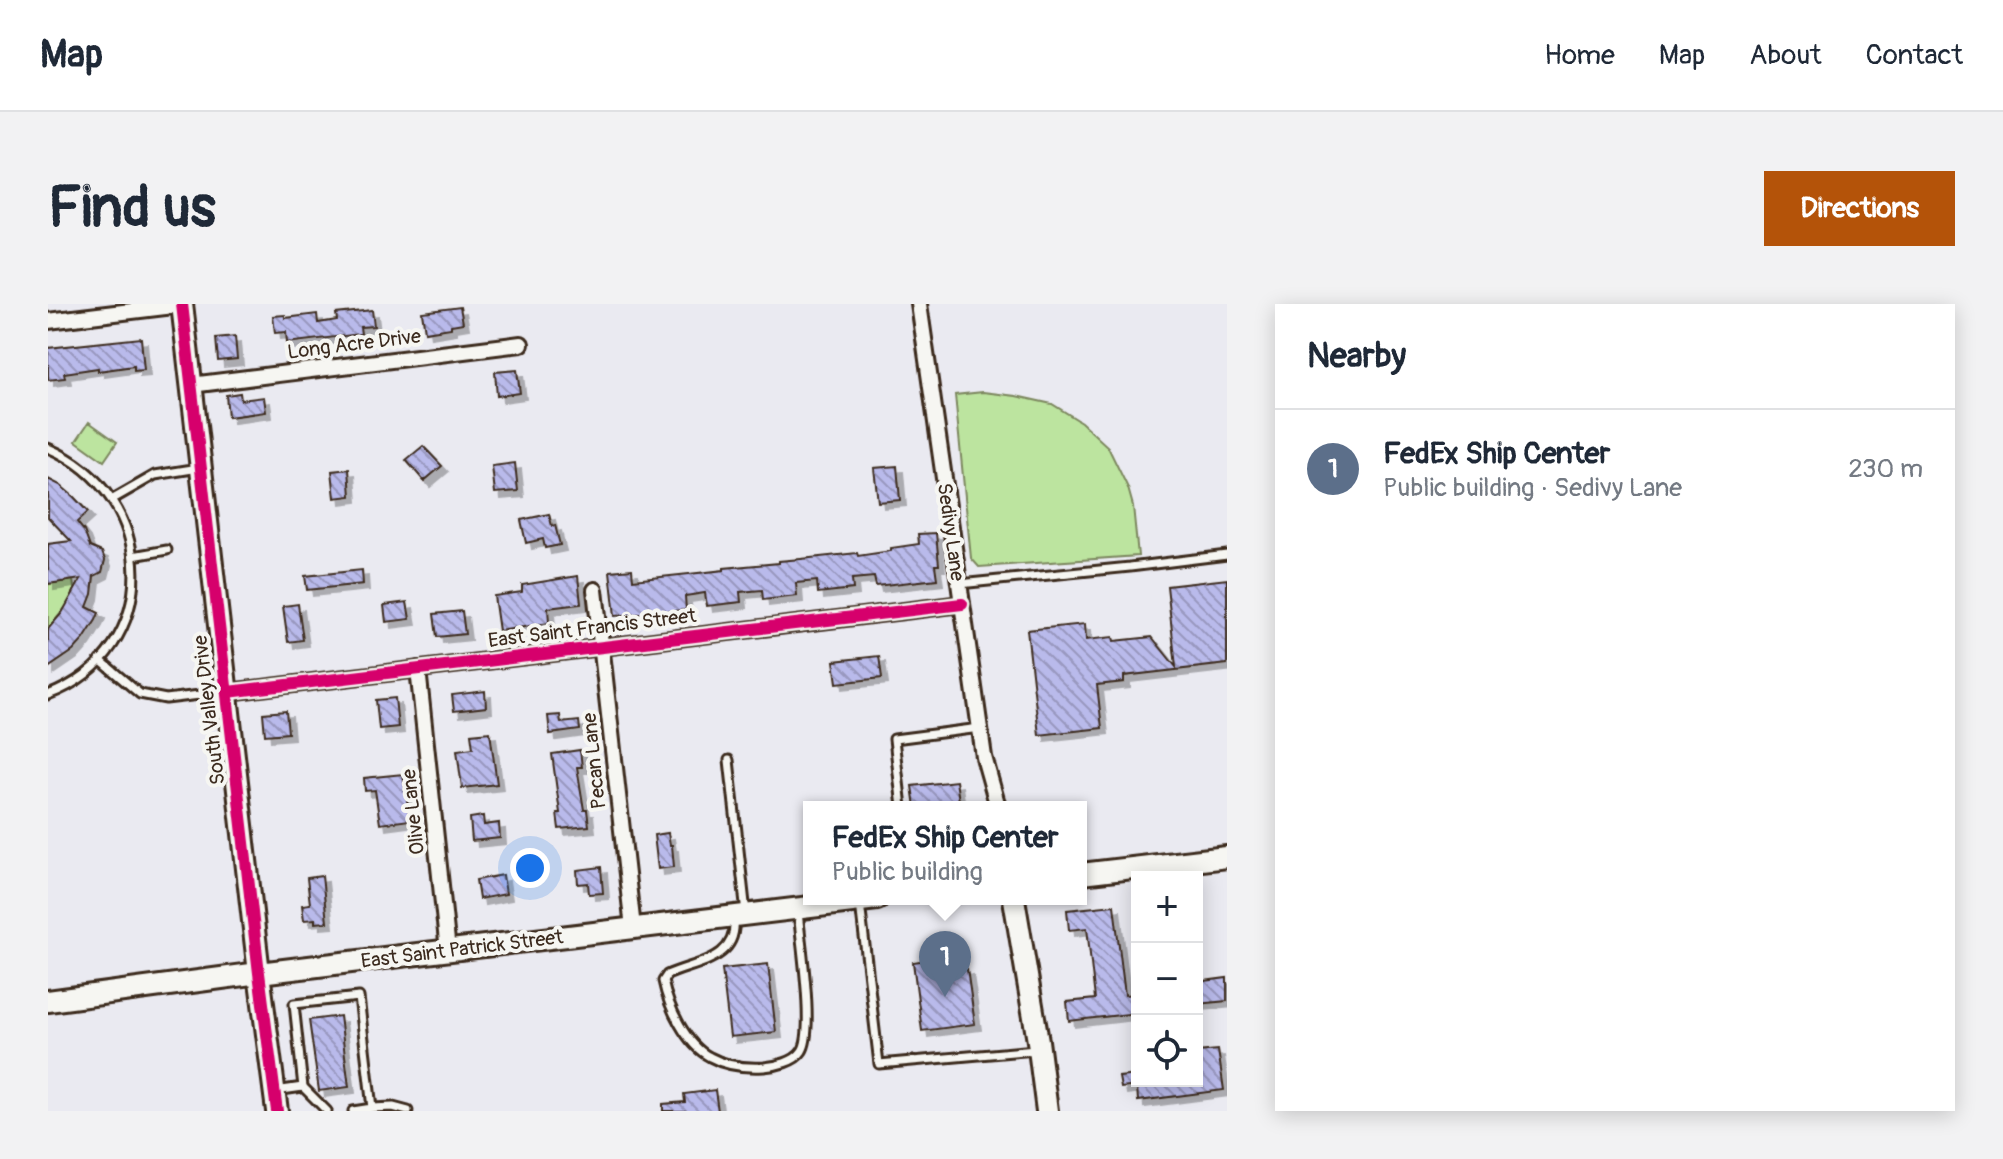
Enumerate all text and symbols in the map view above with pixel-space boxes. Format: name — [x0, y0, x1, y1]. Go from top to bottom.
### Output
text: Map — [40, 31, 103, 79]
text: Home — [1544, 38, 1615, 73]
text: Map — [1659, 38, 1705, 73]
text: About — [1749, 38, 1822, 73]
text: Contact — [1866, 38, 1963, 73]
button: Directions — [1764, 171, 1955, 246]
text: Find us — [48, 174, 216, 243]
street label: Long Acre Drive — [286, 323, 422, 365]
text: Nearby — [1307, 335, 1406, 378]
text: FedEx Ship Center — [1383, 435, 1610, 472]
text: 1 — [1328, 453, 1338, 485]
text: 230 m — [1848, 453, 1923, 485]
text: Public building · Sedivy Lane — [1383, 472, 1682, 504]
street label: Sedivy Lane — [932, 481, 970, 583]
street label: East Saint Francis Street — [487, 603, 698, 653]
street label: South Valley Drive — [187, 634, 231, 786]
street label: Pecan Lane — [577, 712, 611, 810]
street label: Olive Lane — [396, 768, 430, 856]
popup — [803, 801, 1087, 905]
text: FedEx Ship Center — [831, 819, 1059, 856]
your location — [510, 848, 550, 888]
text: Public building — [831, 856, 983, 888]
map controls — [1131, 871, 1203, 1087]
button: + — [1131, 871, 1203, 943]
street label: East Saint Patrick Street — [359, 924, 566, 974]
pin: 1 — [919, 931, 971, 997]
button: − — [1131, 943, 1203, 1015]
button: locate — [1131, 1015, 1203, 1087]

